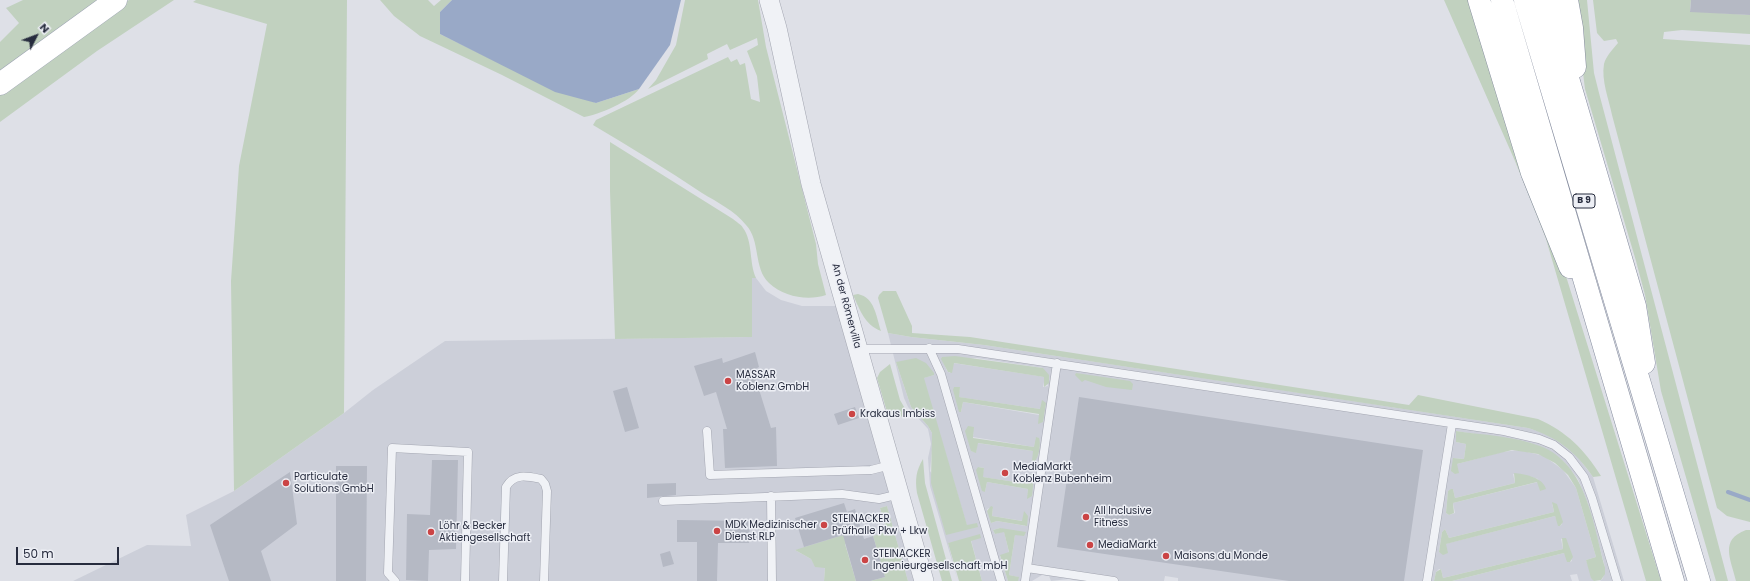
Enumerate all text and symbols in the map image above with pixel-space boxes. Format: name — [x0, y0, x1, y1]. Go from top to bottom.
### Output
north arrow — [16, 16, 56, 56]
text: N — [36, 20, 54, 36]
road number: B 9 — [1573, 194, 1595, 208]
street label: An der Römervilla — [829, 262, 863, 350]
place label: MASSAR Koblenz GmbH — [736, 369, 809, 392]
marker: MASSAR Koblenz GmbH — [723, 376, 733, 386]
place label: Krakaus Imbiss — [860, 408, 935, 420]
marker: Krakaus Imbiss — [847, 409, 857, 419]
place label: MediaMarkt Koblenz Bubenheim — [1013, 461, 1112, 484]
marker: MediaMarkt Koblenz Bubenheim — [1000, 468, 1010, 478]
place label: Particulate Solutions GmbH — [294, 471, 374, 494]
marker: Particulate Solutions GmbH — [281, 478, 291, 488]
place label: All Inclusive Fitness — [1094, 505, 1152, 528]
marker: All Inclusive Fitness — [1081, 512, 1091, 522]
place label: STEINACKER Prüfhalle Pkw + Lkw — [832, 513, 927, 536]
place label: MDK Medizinischer Dienst RLP — [725, 519, 817, 542]
place label: Löhr & Becker Aktiengesellschaft — [439, 520, 530, 544]
marker: STEINACKER Prüfhalle Pkw + Lkw — [819, 520, 829, 530]
marker: MDK Medizinischer Dienst RLP — [712, 526, 722, 536]
marker: Löhr & Becker Aktiengesellschaft — [426, 527, 436, 537]
scale bar — [18, 539, 121, 565]
place label: MediaMarkt — [1098, 539, 1157, 551]
marker: MediaMarkt — [1085, 540, 1095, 550]
text: 50 m — [23, 545, 54, 562]
place label: STEINACKER Ingenieurgesellschaft mbH — [873, 548, 1007, 572]
place label: Maisons du Monde — [1174, 550, 1268, 562]
marker: Maisons du Monde — [1161, 551, 1171, 561]
marker: STEINACKER Ingenieurgesellschaft mbH — [860, 555, 870, 565]

